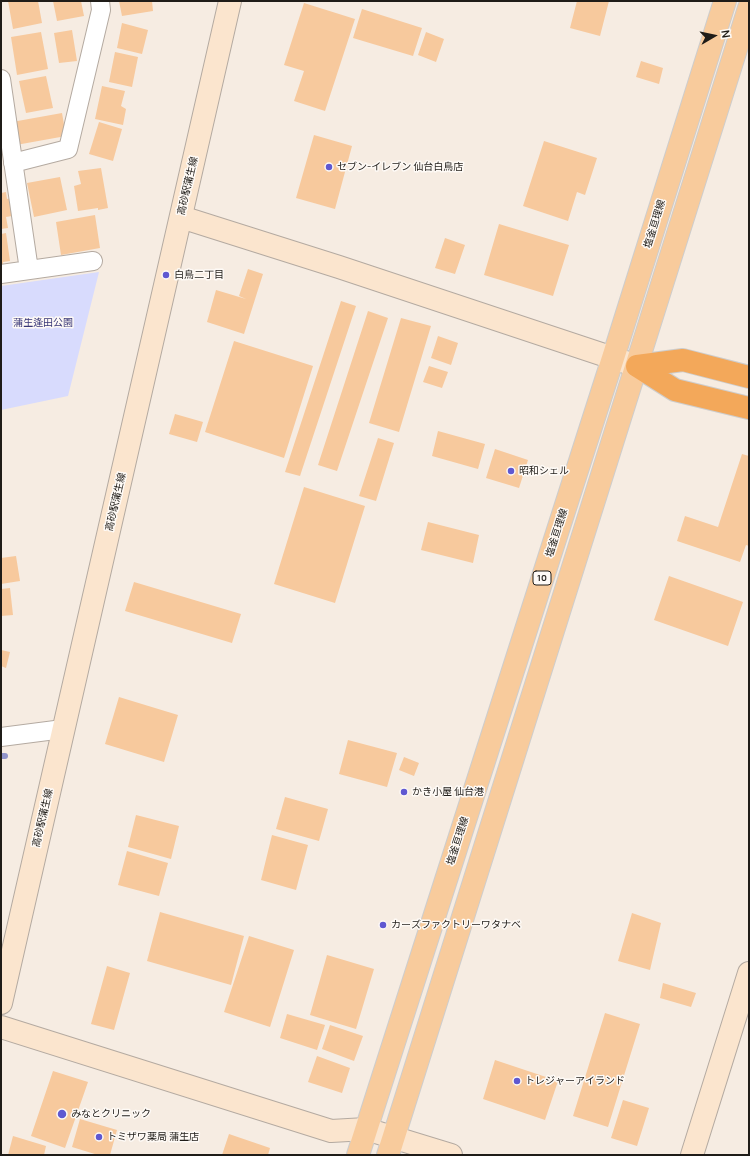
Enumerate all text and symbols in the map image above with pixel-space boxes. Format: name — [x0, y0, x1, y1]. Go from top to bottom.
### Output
north arrow — [694, 16, 734, 56]
text: N — [718, 29, 734, 39]
street label: 高砂駅蒲生線 — [175, 155, 201, 217]
place label: セブン-イレブン 仙台白鳥店 — [337, 161, 463, 173]
marker: セブン-イレブン 仙台白鳥店 — [324, 162, 334, 172]
street label: 塩釜亘理線 — [642, 198, 668, 250]
place label: 白鳥二丁目 — [174, 269, 224, 281]
marker: 白鳥二丁目 — [161, 270, 171, 280]
park label: 蒲生逢田公園 — [13, 317, 73, 329]
place label: 昭和シェル — [519, 465, 569, 477]
marker: 昭和シェル — [506, 466, 516, 476]
street label: 高砂駅蒲生線 — [103, 471, 129, 533]
street label: 塩釜亘理線 — [544, 507, 570, 559]
road number: 10 — [533, 571, 551, 585]
place label: かき小屋 仙台港 — [412, 786, 484, 798]
street label: 高砂駅蒲生線 — [30, 787, 56, 849]
marker: かき小屋 仙台港 — [399, 787, 409, 797]
street label: 塩釜亘理線 — [445, 815, 471, 867]
place label: カーズファクトリーワタナベ — [391, 919, 521, 931]
marker: カーズファクトリーワタナベ — [378, 920, 388, 930]
place label: トレジャーアイランド — [525, 1075, 625, 1087]
marker: トレジャーアイランド — [512, 1076, 522, 1086]
marker: みなとクリニック — [56, 1108, 68, 1120]
place label: みなとクリニック — [71, 1108, 151, 1120]
place label: トミザワ薬局 蒲生店 — [107, 1131, 199, 1143]
marker: トミザワ薬局 蒲生店 — [94, 1132, 104, 1142]

